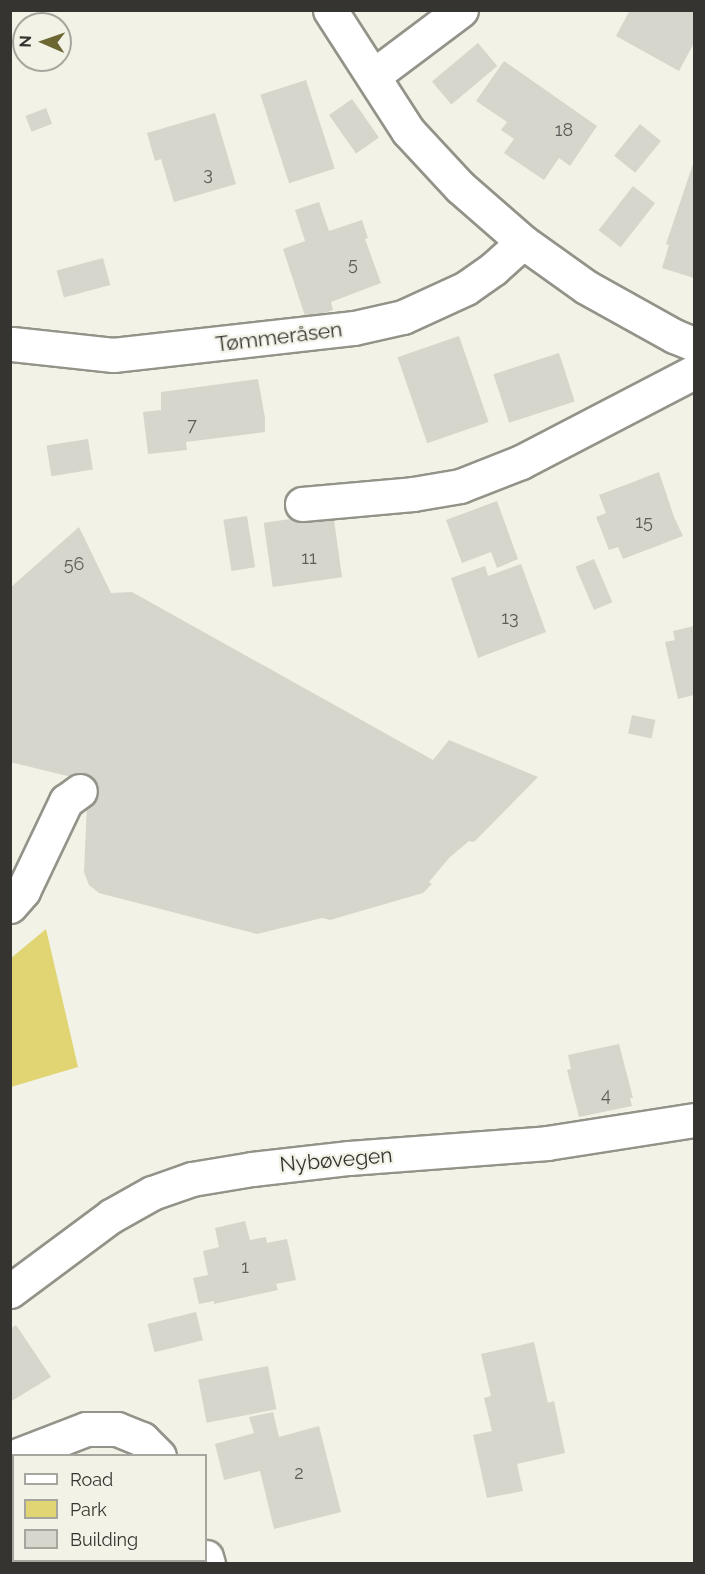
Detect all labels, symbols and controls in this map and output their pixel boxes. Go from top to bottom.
north arrow [12,12,72,72]
text: N [16,35,35,48]
house number: 18 [555,119,573,141]
house number: 3 [203,163,213,185]
house number: 5 [348,253,358,275]
street label: Tømmeråsen [214,317,344,357]
house number: 7 [187,414,197,436]
house number: 15 [635,511,653,533]
house number: 11 [301,547,317,569]
house number: 56 [64,553,84,575]
house number: 13 [501,607,519,629]
house number: 4 [601,1084,611,1106]
street label: Nybøvegen [278,1143,394,1177]
house number: 1 [241,1256,249,1278]
legend [12,1454,207,1562]
house number: 2 [294,1462,304,1484]
text: Road [70,1469,113,1490]
text: Park [70,1499,107,1520]
text: Building [70,1529,138,1550]

